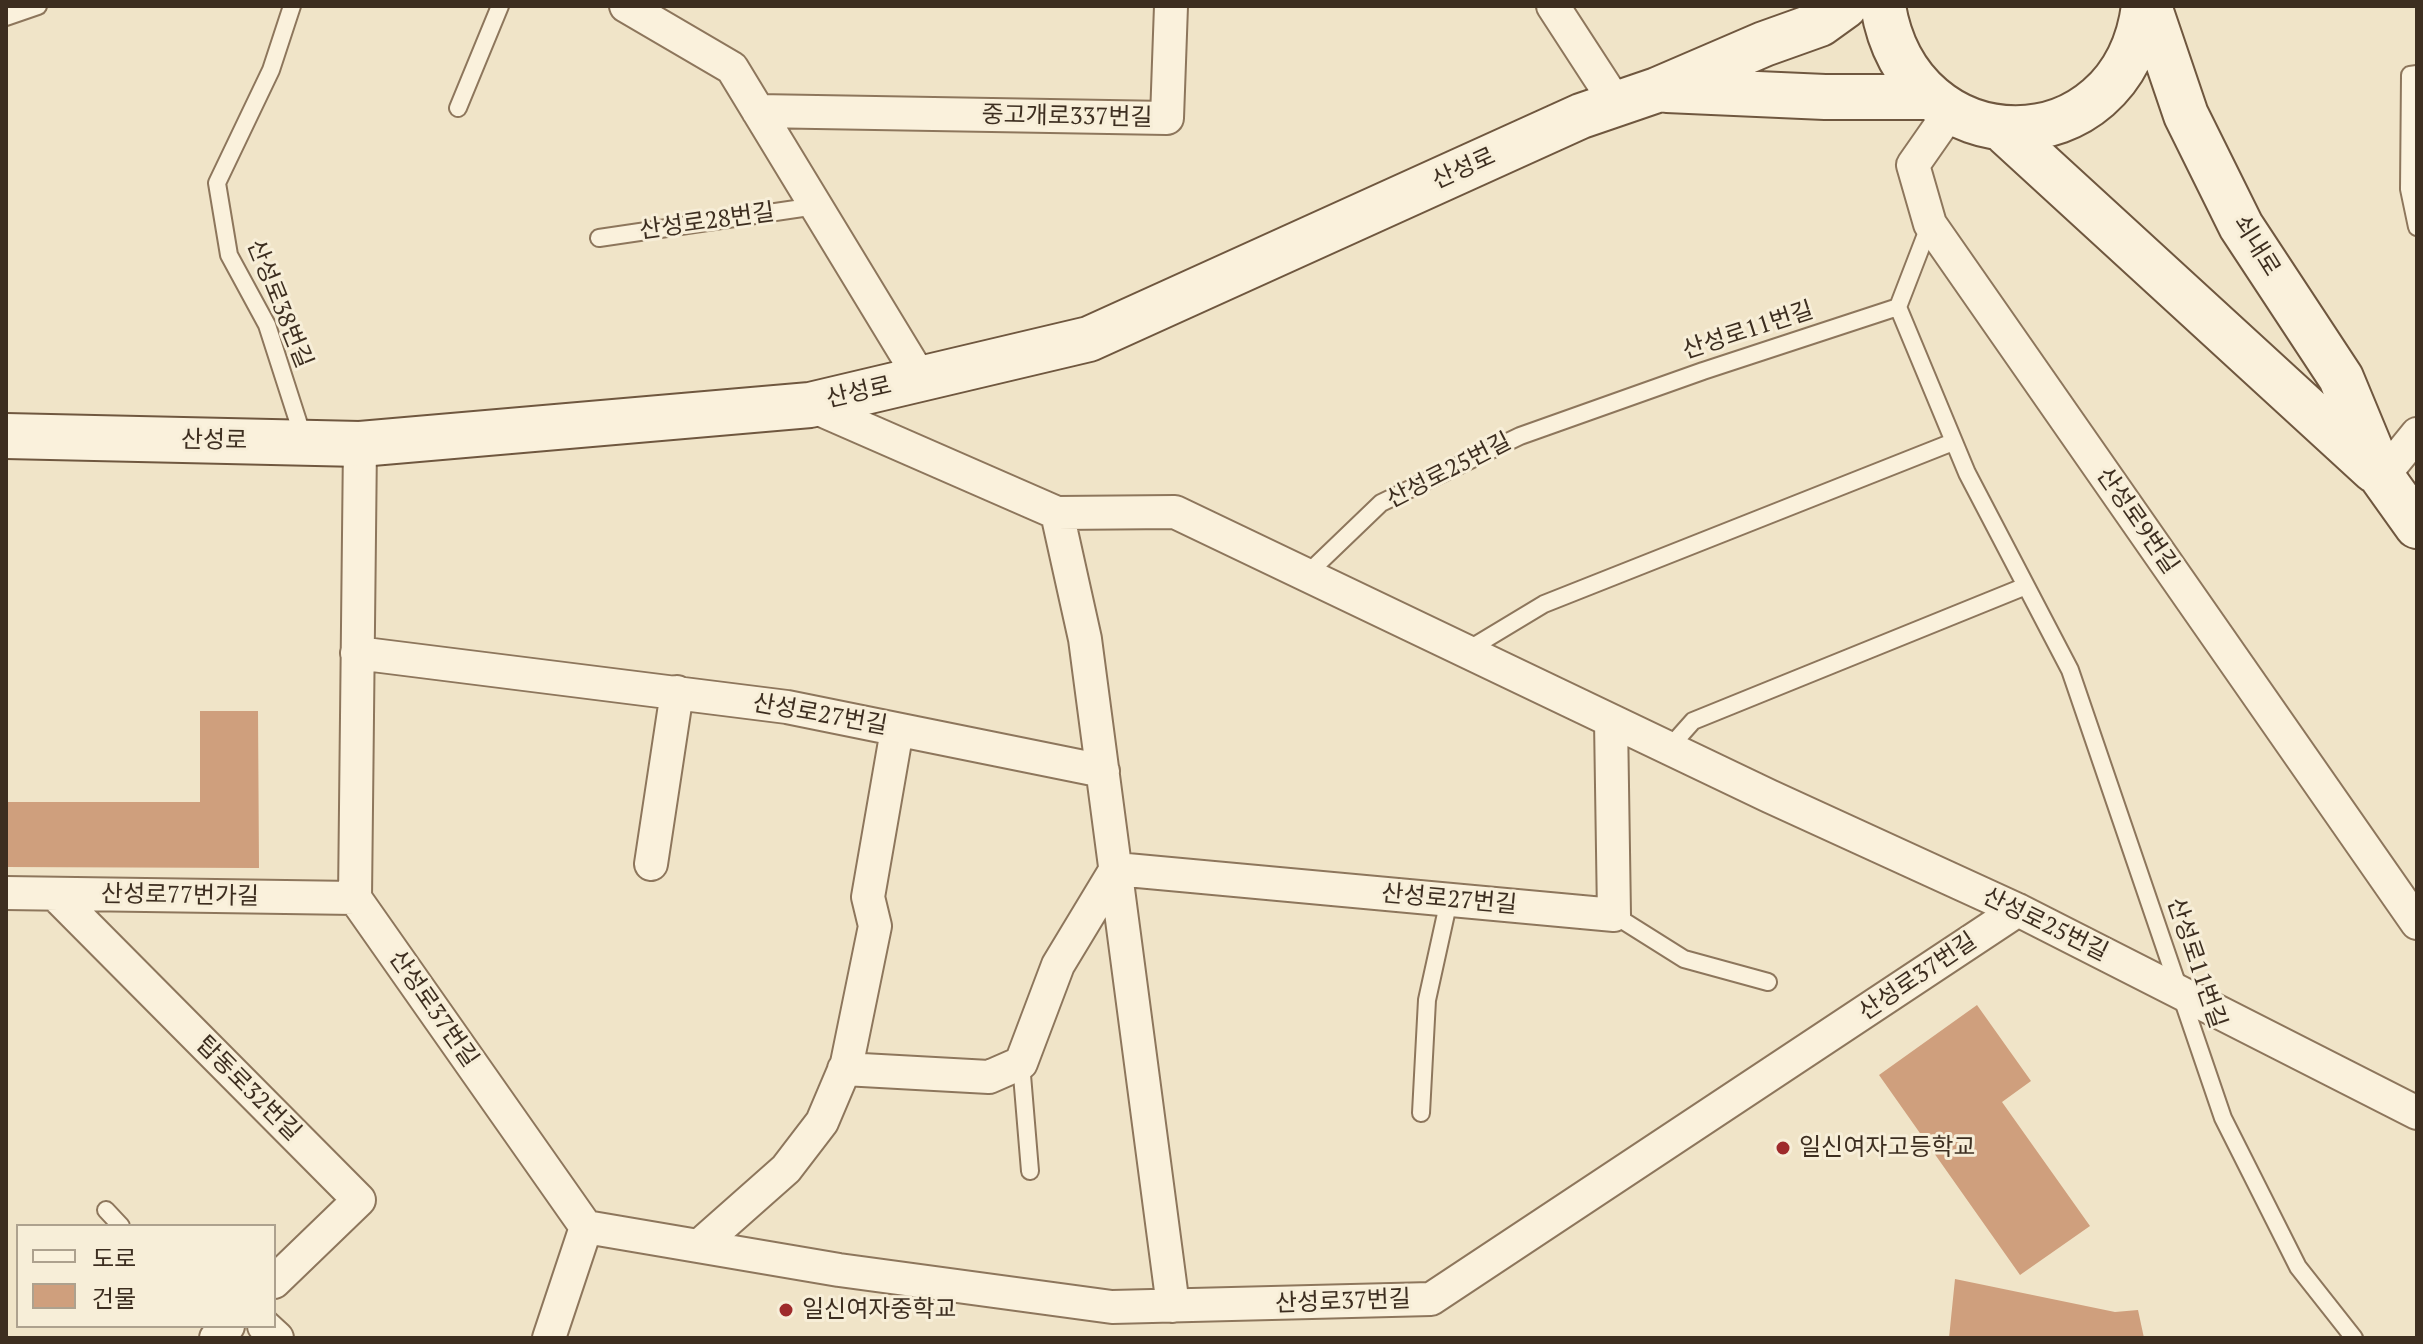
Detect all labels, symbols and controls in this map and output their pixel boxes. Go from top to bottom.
street label: 중고개로337번길 [981,101,1153,133]
street label: 산성로 [1428,142,1500,196]
street label: 산성로28번길 [638,198,776,246]
street label: 쇠내로 [2226,210,2286,282]
street label: 산성로38번길 [240,236,318,372]
street label: 산성로11번길 [1679,296,1817,366]
street label: 산성로 [823,372,895,414]
street label: 산성로 [181,426,247,456]
street label: 산성로25번길 [1382,427,1516,515]
street label: 산성로9번길 [2090,462,2184,580]
street label: 산성로27번길 [751,689,889,741]
street label: 산성로77번가길 [101,880,259,912]
street label: 산성로27번길 [1380,880,1518,920]
street label: 산성로25번길 [1978,882,2112,968]
street label: 산성로11번길 [2160,894,2232,1032]
street label: 산성로37번길 [1854,927,1982,1027]
street label: 산성로37번길 [382,945,484,1073]
street label: 탑동로32번길 [190,1031,306,1147]
place label: 일신여자고등학교 [1799,1134,1976,1162]
marker: 일신여자고등학교 [1774,1139,1792,1157]
legend [16,1224,276,1328]
text: 도로 [92,1242,136,1274]
text: 건물 [92,1282,136,1314]
street label: 산성로37번길 [1275,1285,1411,1319]
place label: 일신여자중학교 [802,1296,957,1324]
marker: 일신여자중학교 [777,1301,795,1319]

